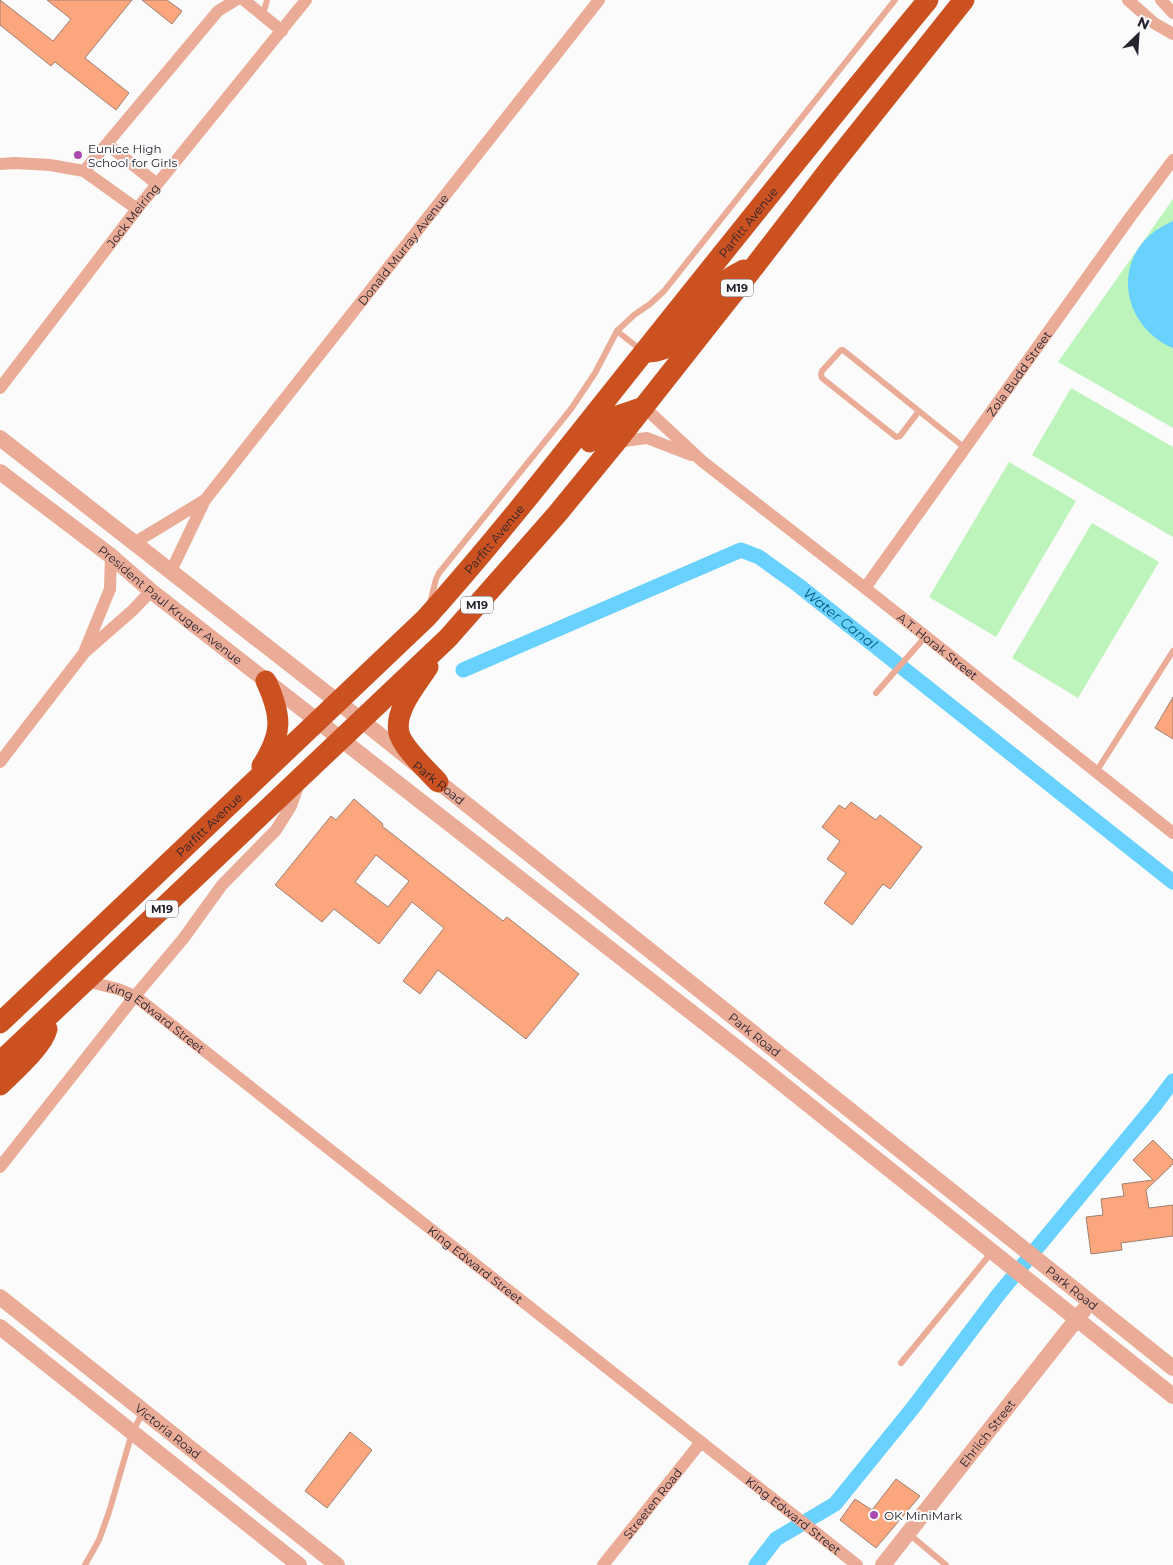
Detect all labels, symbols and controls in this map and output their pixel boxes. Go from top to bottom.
north arrow [1113,10,1163,60]
text: N [1135,13,1152,34]
place label: Eunice High School for Girls [88,141,177,170]
marker: Eunice High School for Girls [72,149,84,161]
street label: Jock Meiring [103,180,162,251]
street label: Parfitt Avenue [715,184,780,260]
street label: Donald Murray Avenue [354,191,451,308]
road number: M19 [721,280,753,296]
street label: Zola Budd Street [983,327,1054,419]
street label: Parfitt Avenue [461,501,527,577]
street label: President Paul Kruger Avenue [96,542,246,667]
water label: Water Canal [800,584,881,653]
road number: M19 [461,596,493,614]
street label: A.T. Horak Street [895,609,981,683]
street label: Park Road [410,757,468,808]
street label: Parfitt Avenue [172,790,245,860]
road number: M19 [146,901,178,918]
street label: King Edward Street [105,979,208,1056]
street label: Park Road [726,1009,784,1060]
street label: King Edward Street [425,1222,526,1307]
street label: Park Road [1043,1262,1101,1313]
street label: Ehrlich Street [956,1396,1018,1470]
street label: Victoria Road [132,1400,204,1462]
street label: Streeten Road [620,1465,685,1542]
street label: King Edward Street [743,1473,844,1557]
place label: OK MiniMark [884,1508,963,1523]
marker: OK MiniMark [868,1509,880,1521]

